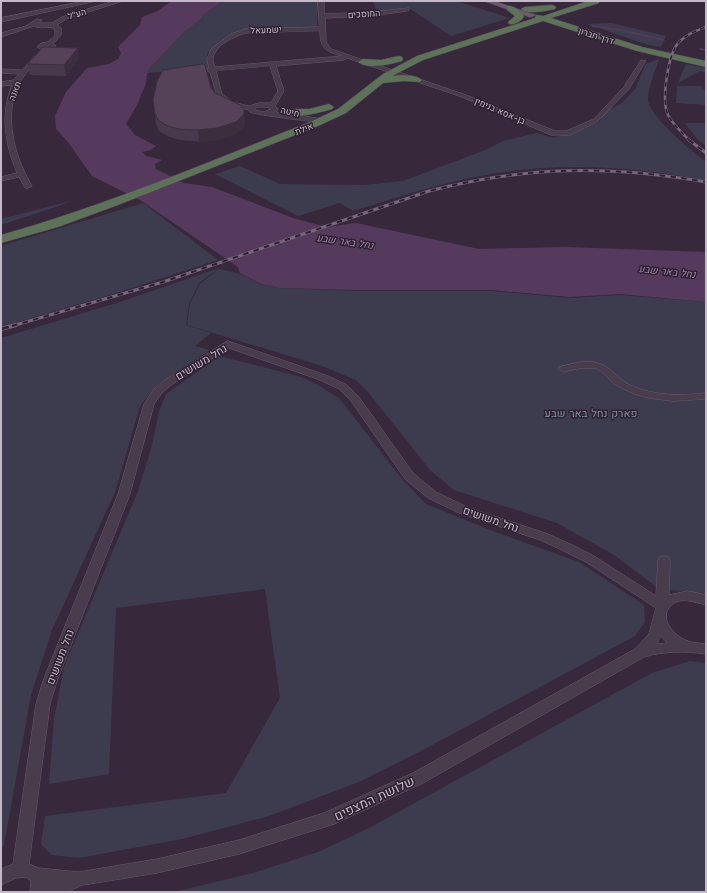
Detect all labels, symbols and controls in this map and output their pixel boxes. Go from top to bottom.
street label: הע"ל [67,6,87,22]
street label: המוסכים [347,8,381,20]
street label: ישמעאל [250,24,282,36]
street label: דרך חברון [577,26,615,46]
street label: תאנה [7,80,23,102]
street label: בן-אסא בנימין [473,96,527,126]
street label: חיטה [280,105,300,119]
street label: אילת [293,121,315,137]
water label: נחל באר שבע [316,232,375,251]
water label: נחל באר שבע [638,263,697,280]
street label: נחל משושים [173,342,229,383]
park label: פארק נחל באר שבע [545,407,637,420]
street label: נחל משושים [461,504,520,535]
street label: נחל משושים [44,628,77,687]
street label: שלושת המצפים [332,773,417,824]

